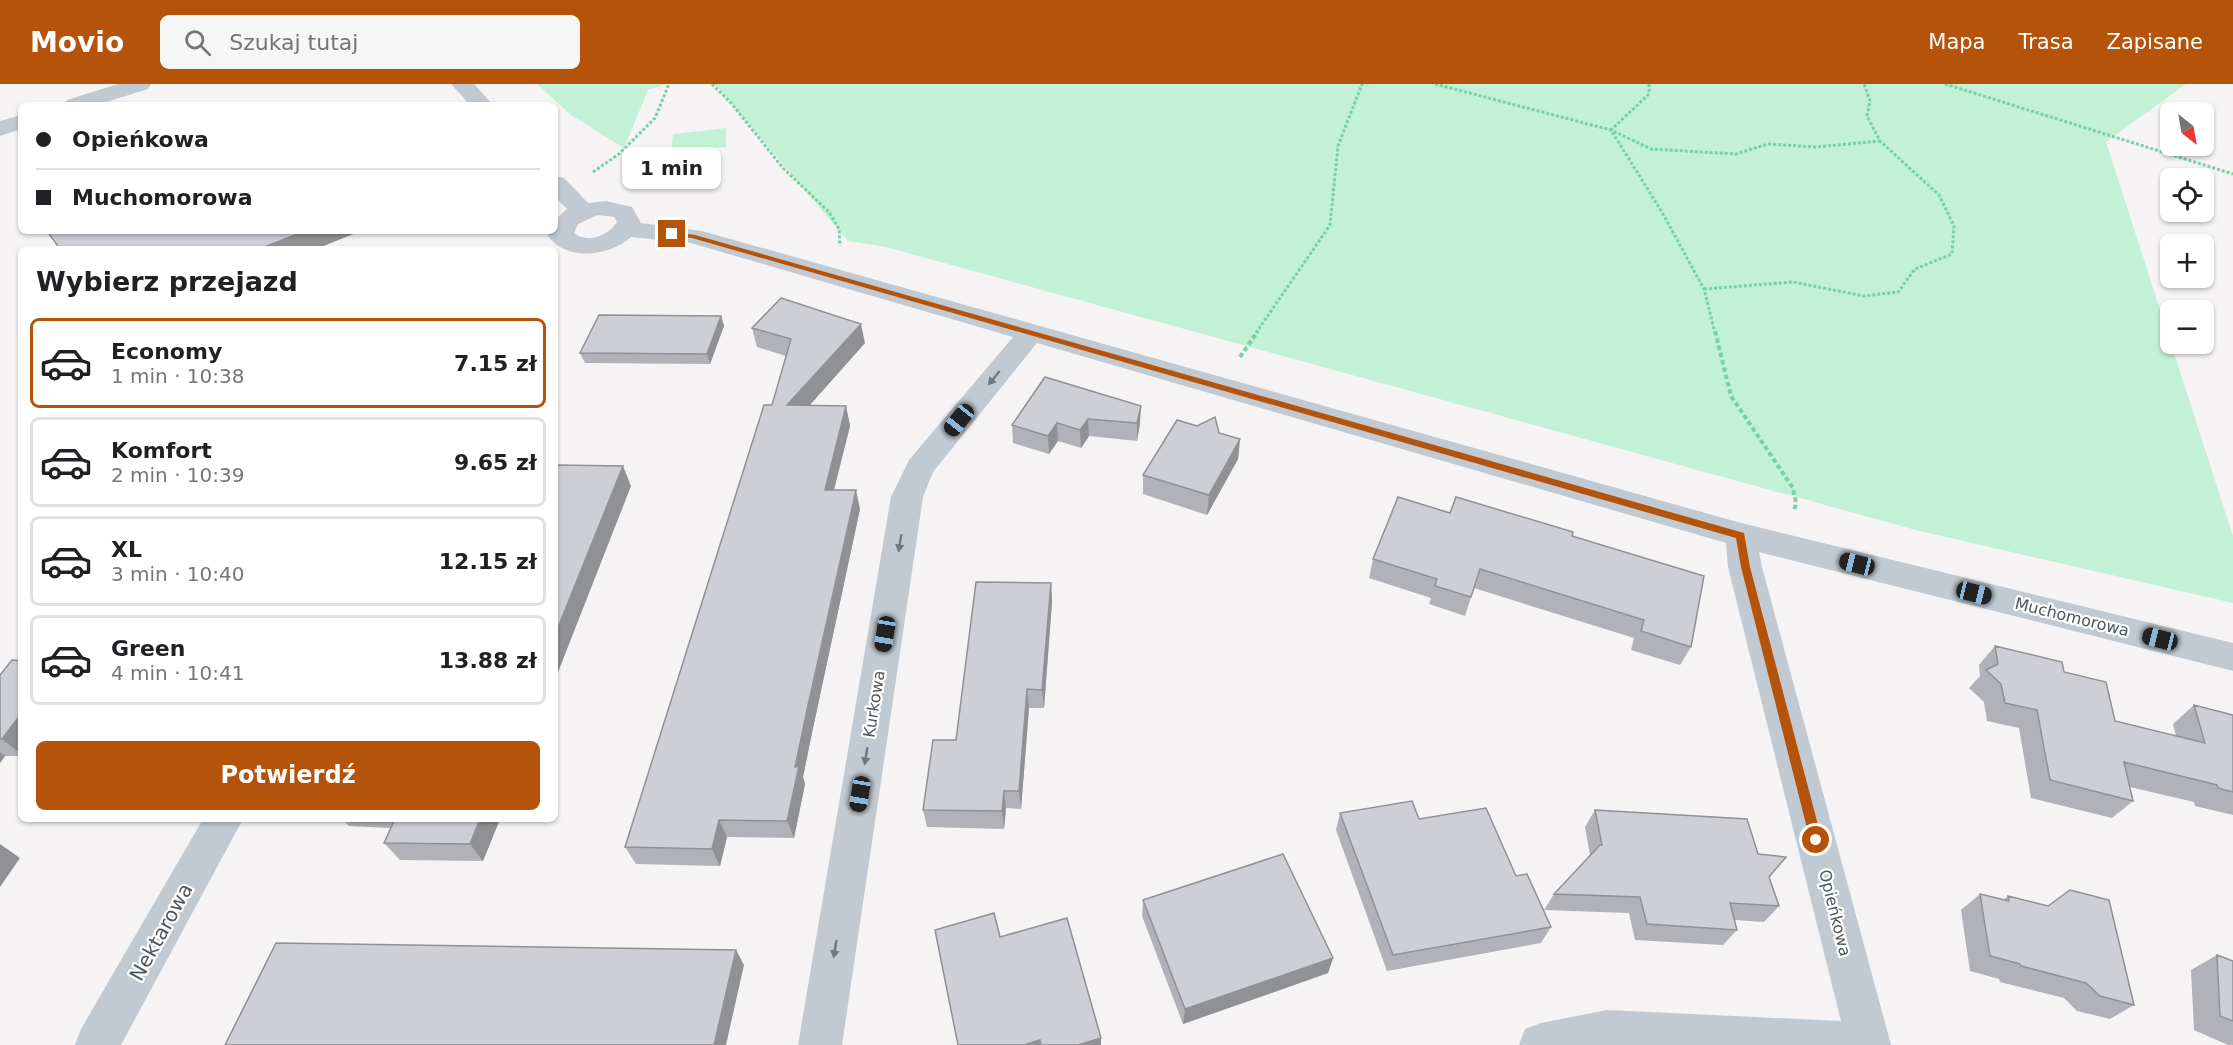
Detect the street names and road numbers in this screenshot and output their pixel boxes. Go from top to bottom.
street label: Muchomorowa [2013,594,2131,640]
street label: Kurkowa [859,669,889,739]
street label: Opieńkowa [1815,868,1855,958]
street label: Nektarowa [124,879,198,985]

